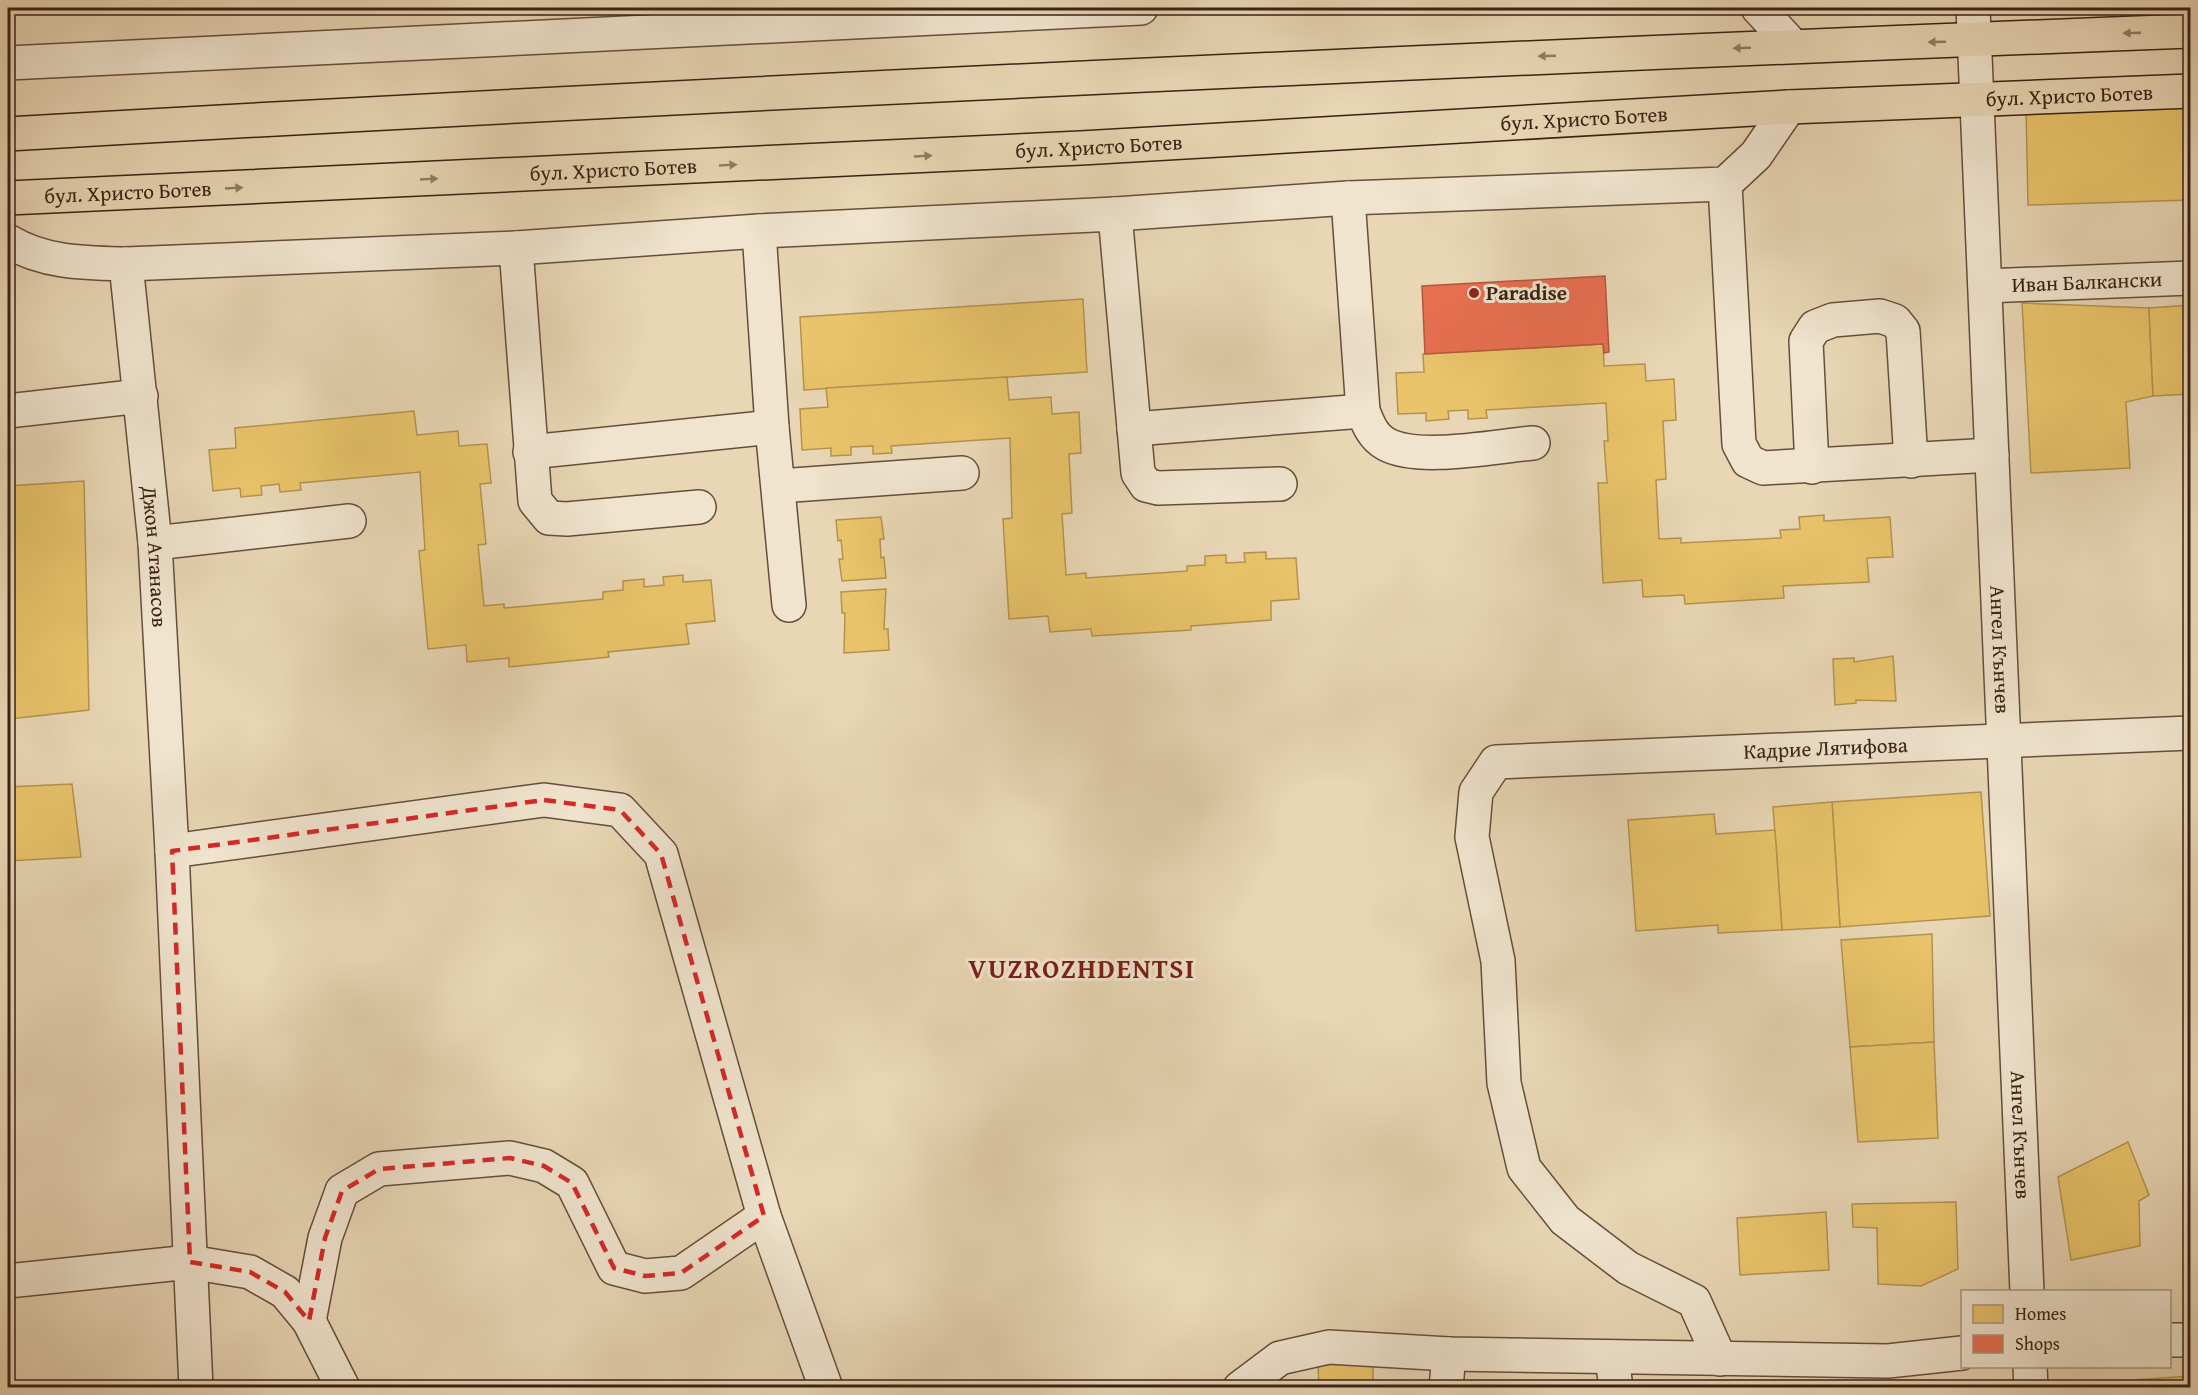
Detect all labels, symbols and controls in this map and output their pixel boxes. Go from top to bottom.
one-way arrow [2123,29,2142,38]
one-way arrow [1928,37,1947,46]
one-way arrow [1733,43,1752,52]
one-way arrow [1538,51,1557,61]
street label: бул. Христо Ботев [1985,76,2154,114]
street label: бул. Христо Ботев [1500,98,1668,139]
street label: бул. Христо Ботев [1014,126,1183,166]
street label: бул. Христо Ботев [529,150,698,189]
one-way arrow [914,151,933,160]
one-way arrow [719,161,738,170]
street label: бул. Христо Ботев [44,173,212,211]
one-way arrow [419,175,438,184]
one-way arrow [224,183,243,192]
street label: Иван Балкански [2011,263,2163,300]
place label: Paradise [1486,277,1567,308]
marker: Paradise [1467,286,1481,300]
street label: Джон Атанасов [134,483,176,628]
street label: Ангел Кънчев [1982,584,2019,714]
street label: Кадрие Лятифова [1743,729,1908,767]
district label: VUZROZHDENTSI [968,948,1196,988]
street label: Ангел Кънчев [2003,1070,2039,1200]
legend [1961,1290,2171,1368]
text: Homes [2015,1300,2066,1327]
text: Shops [2015,1330,2060,1357]

